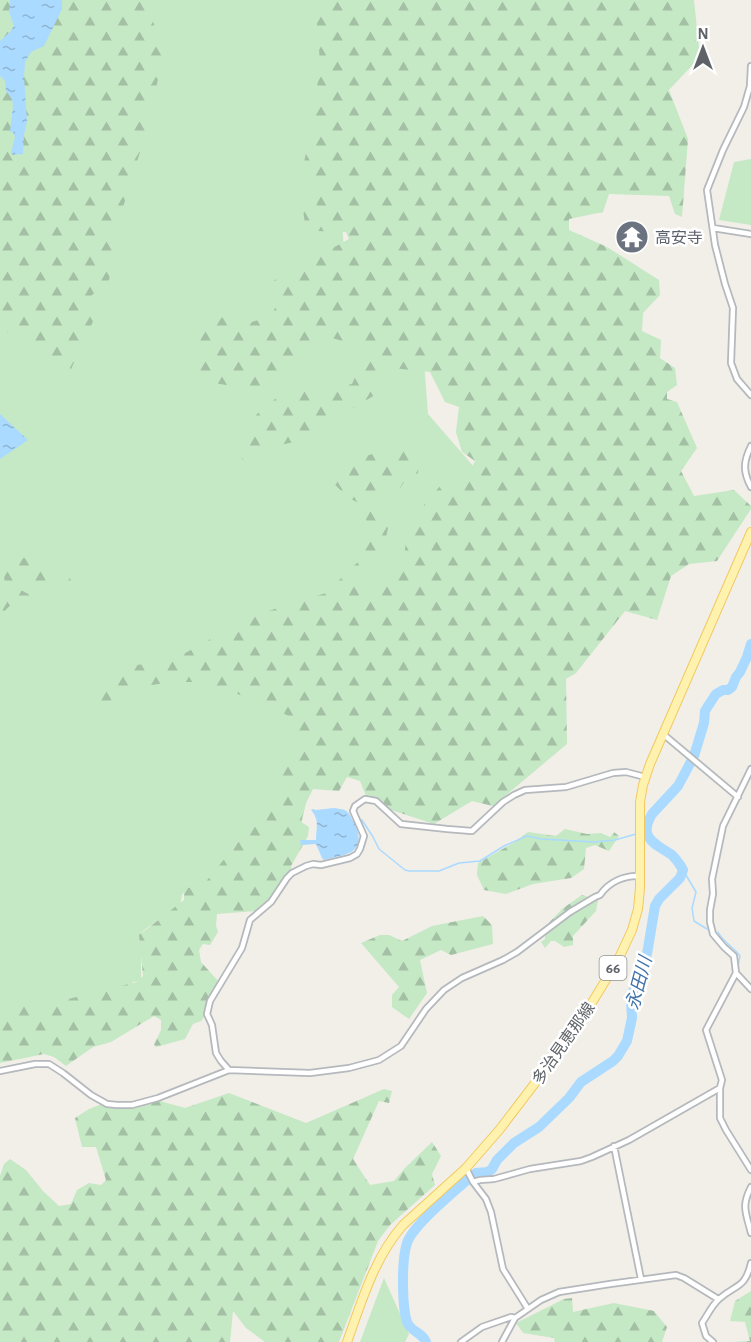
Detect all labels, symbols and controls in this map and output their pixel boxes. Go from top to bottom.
north arrow [673,18,733,78]
text: N [697,26,709,42]
temple icon: 高安寺 [614,219,650,255]
place label: 高安寺 [655,230,703,246]
water label: 永田川 [622,952,656,1012]
road number: 66 [600,956,626,980]
street label: 多治見恵那線 [529,999,598,1087]

